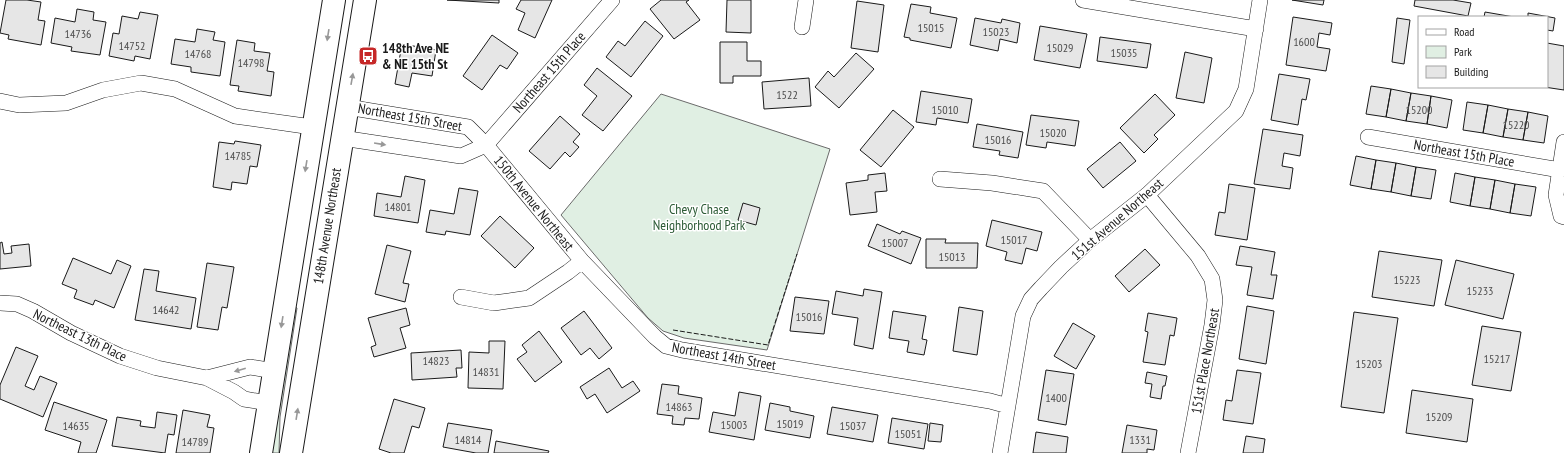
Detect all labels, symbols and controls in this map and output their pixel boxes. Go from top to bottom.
legend [1418,16,1548,88]
house number: 15015 [917,20,945,35]
house number: 15023 [982,24,1010,39]
text: Road [1454,24,1474,39]
house number: 14736 [64,26,92,41]
street label: Northeast 15th Place [509,27,589,116]
one-way arrow [325,29,331,41]
house number: 1600 [1293,34,1315,49]
house number: 14752 [118,38,146,53]
place label: 148th Ave NE & NE 15th St [382,39,449,73]
house number: 15029 [1046,40,1074,55]
text: Park [1454,44,1472,59]
bus stop icon: 148th Ave NE & NE 15th St [357,45,379,67]
house number: 15035 [1110,45,1138,60]
house number: 14768 [184,46,212,61]
house number: 14798 [237,55,265,70]
text: Building [1454,64,1489,79]
one-way arrow [349,73,355,85]
house number: 1522 [776,87,798,102]
street label: Northeast 15th Street [357,99,464,135]
house number: 15010 [931,102,959,117]
house number: 15200 [1405,102,1433,117]
house number: 15220 [1502,117,1530,132]
house number: 15020 [1039,125,1067,140]
house number: 15016 [984,132,1012,147]
street label: Northeast 15th Place [1412,135,1516,171]
one-way arrow [374,141,387,147]
house number: 14785 [224,148,252,163]
street label: 150th Avenue Northeast [490,152,578,254]
one-way arrow [303,160,309,172]
street label: 148th Avenue Northeast [309,166,345,285]
street label: 151st Avenue Northeast [1067,174,1167,264]
house number: 14801 [384,199,412,214]
park label: Chevy Chase Neighborhood Park [653,200,746,234]
house number: 15017 [1000,232,1028,247]
house number: 15007 [881,235,909,250]
house number: 15013 [938,249,966,264]
house number: 15223 [1393,272,1421,287]
house number: 15233 [1466,283,1494,298]
house number: 14642 [152,302,180,317]
street label: Northeast 13th Place [30,305,130,366]
street label: 151st Place Northeast [1187,307,1223,415]
house number: 15016 [795,309,823,324]
one-way arrow [279,316,285,328]
street label: Northeast 14th Street [671,338,778,374]
house number: 15217 [1483,351,1511,366]
house number: 14823 [422,353,450,368]
house number: 15203 [1355,356,1383,371]
house number: 14831 [472,364,500,379]
one-way arrow [234,367,246,373]
house number: 1400 [1045,390,1067,405]
house number: 14863 [665,399,693,414]
one-way arrow [294,408,300,421]
house number: 15209 [1425,409,1453,424]
house number: 15019 [776,416,804,431]
house number: 15003 [720,417,748,432]
house number: 14635 [62,418,90,433]
house number: 15037 [839,418,867,433]
house number: 15051 [894,426,922,441]
house number: 14814 [454,432,482,447]
house number: 1331 [1129,432,1151,447]
house number: 14789 [181,434,209,449]

